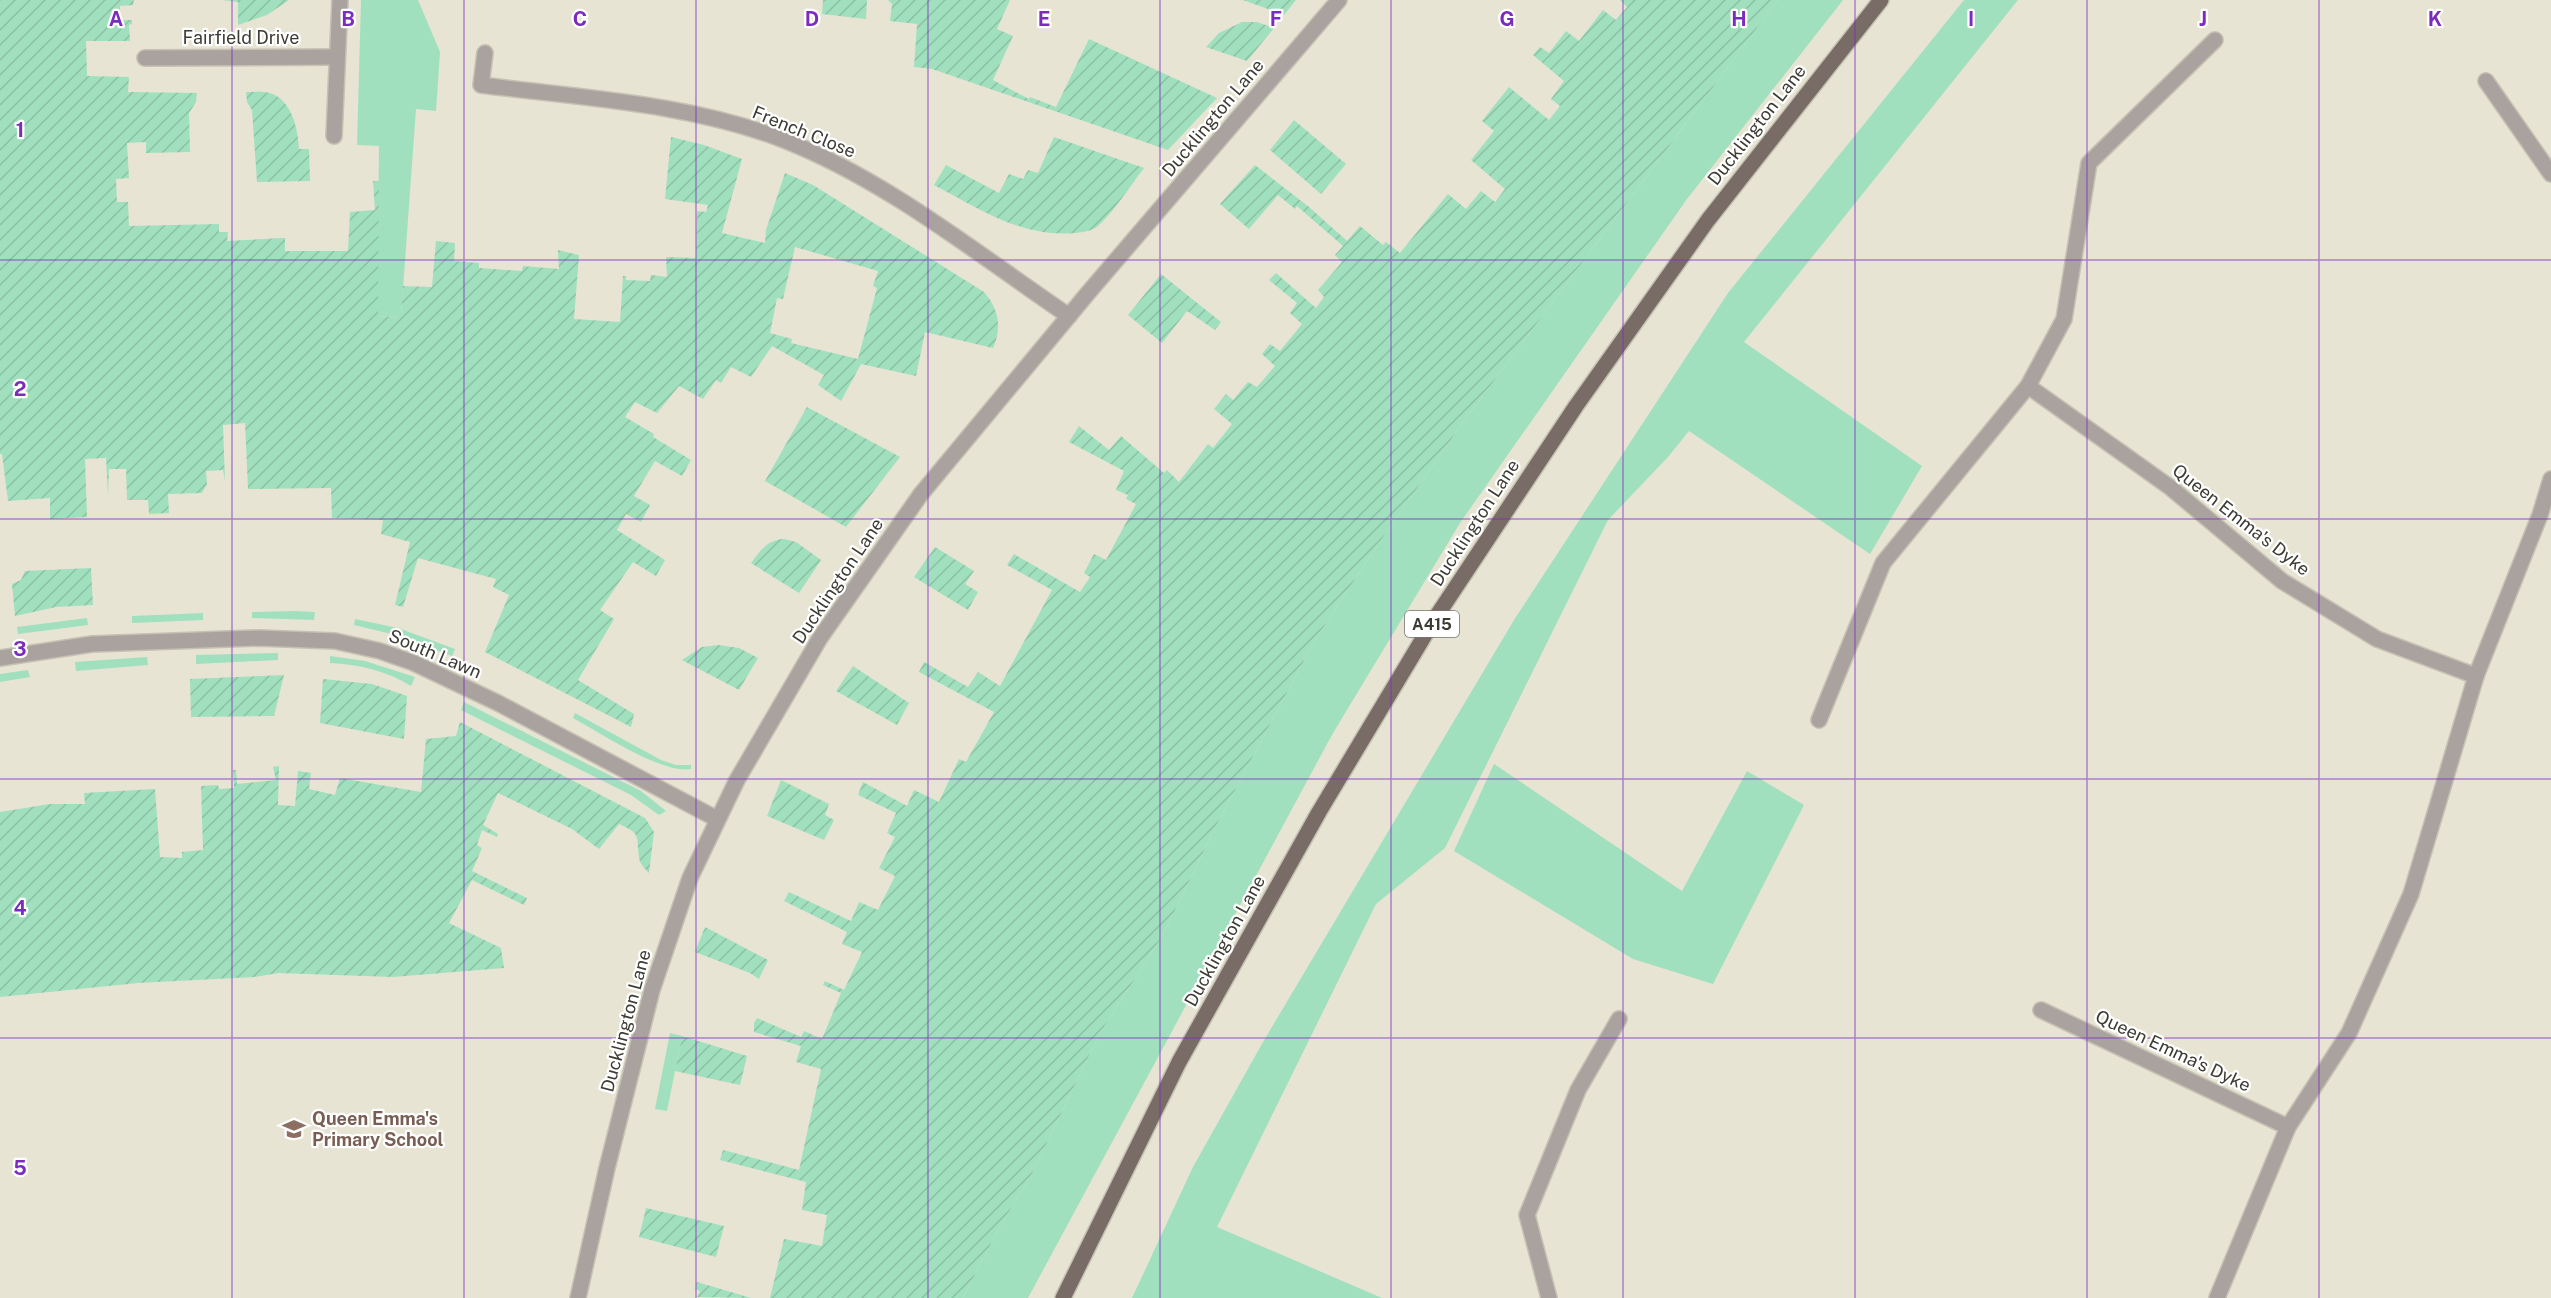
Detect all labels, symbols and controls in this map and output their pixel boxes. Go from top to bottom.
text: A [109,7,123,31]
text: B [341,7,355,31]
text: C [573,7,587,31]
text: D [805,7,819,31]
text: E [1038,7,1050,31]
text: F [1270,7,1282,31]
text: G [1499,7,1515,31]
text: H [1731,7,1747,31]
text: I [1968,7,1974,31]
text: J [2199,7,2207,31]
text: K [2428,7,2442,31]
street label: Fairfield Drive [183,27,299,48]
street label: Ducklington Lane [1157,55,1268,181]
street label: Ducklington Lane [1703,60,1810,189]
street label: French Close [750,101,859,162]
text: 1 [16,118,24,142]
text: 2 [14,377,26,401]
street label: Ducklington Lane [1426,456,1523,590]
street label: Queen Emma's Dyke [2168,459,2314,580]
street label: Ducklington Lane [788,514,887,647]
road number: A415 [1405,611,1459,637]
street label: South Lawn [386,625,485,682]
text: 3 [13,637,27,661]
street label: Ducklington Lane [1180,872,1269,1010]
text: 4 [13,896,27,920]
street label: Ducklington Lane [596,947,655,1094]
street label: Queen Emma's Dyke [2092,1005,2254,1096]
place label: Queen Emma's Primary School [312,1108,444,1150]
school or university icon: Queen Emma's Primary School [281,1116,307,1142]
text: 5 [13,1156,27,1180]

